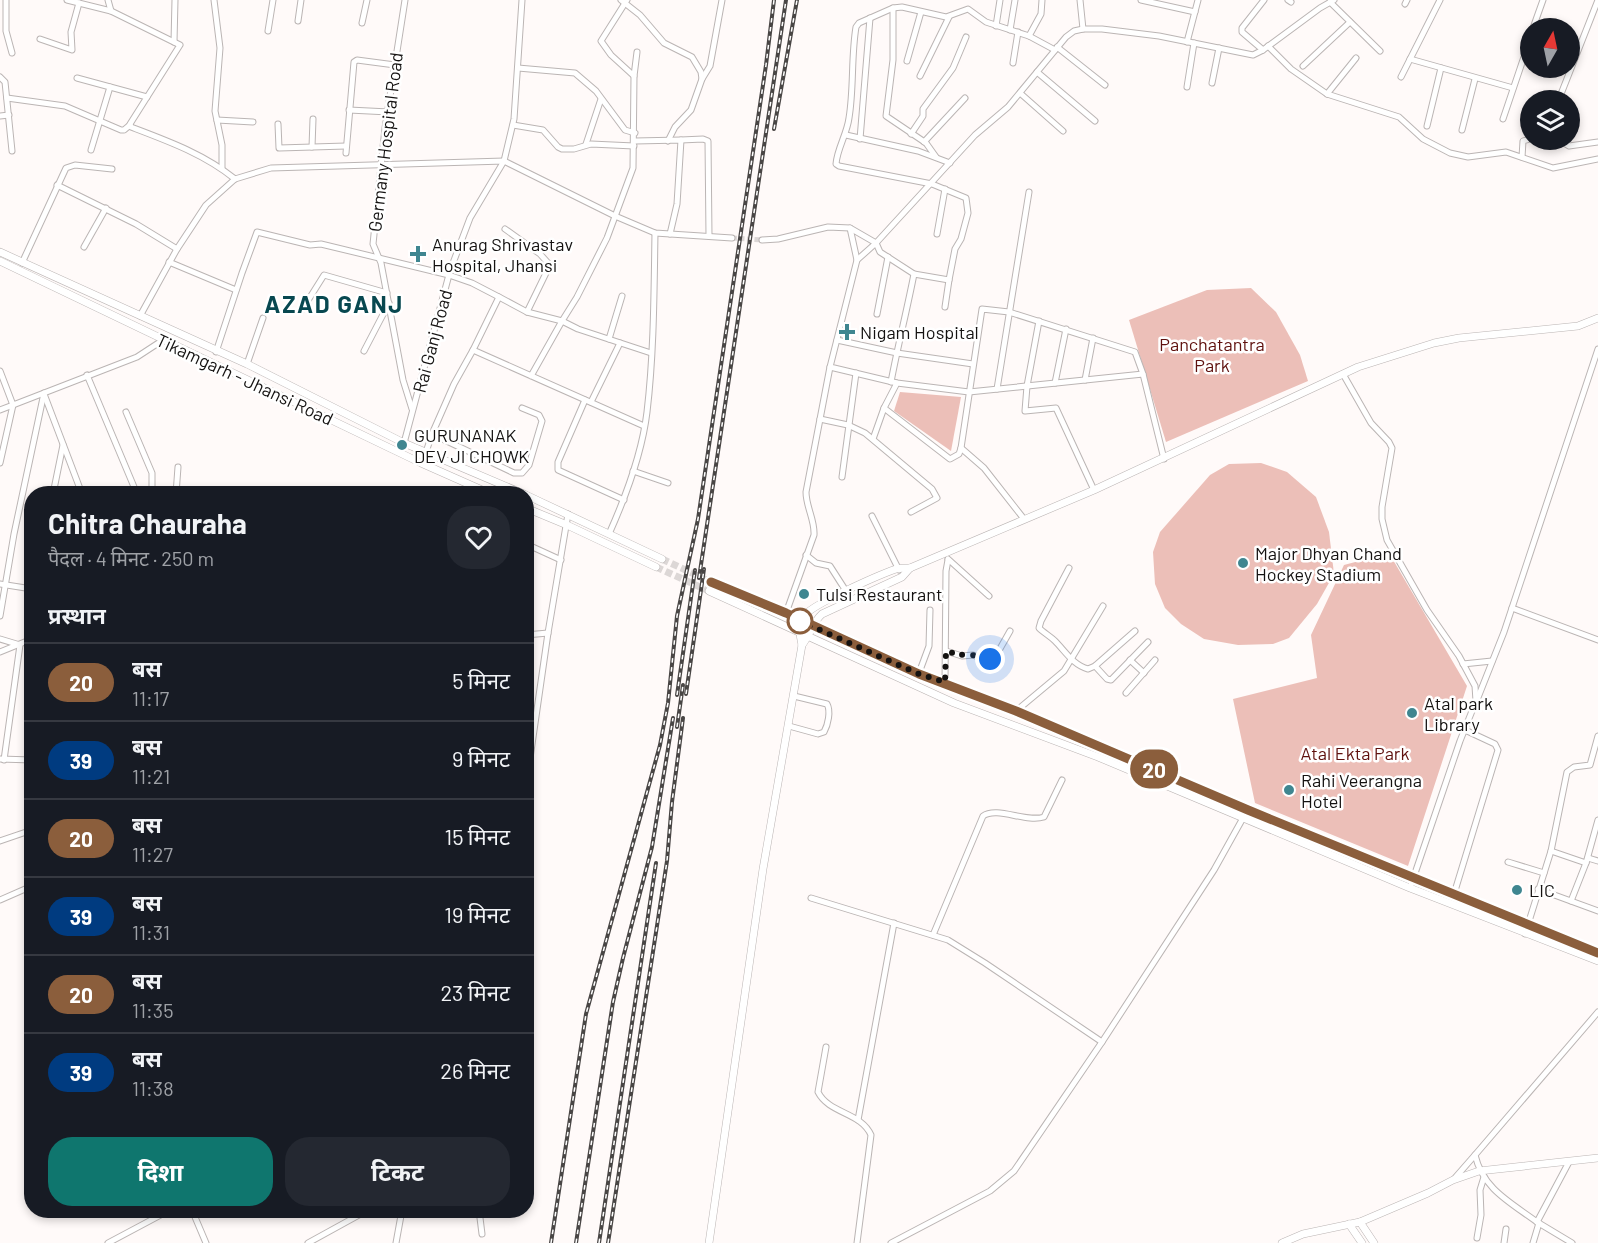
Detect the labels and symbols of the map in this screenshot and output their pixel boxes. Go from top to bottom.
north arrow [1520,18,1580,78]
street label: Germany Hospital Road [363,51,407,233]
place label: Anurag Shrivastav Hospital, Jhansi [432,233,573,276]
marker: Anurag Shrivastav Hospital, Jhansi [409,245,427,263]
street label: Rai Ganj Road [408,287,456,395]
district label: AZAD GANJ [264,289,404,318]
place label: Nigam Hospital [860,321,979,343]
marker: Nigam Hospital [838,323,856,341]
street label: Tikamgarh - Jhansi Road [153,328,337,430]
park label: Panchatantra Park [1159,333,1265,376]
place label: GURUNANAK DEV JI CHOWK [414,424,529,467]
marker: GURUNANAK DEV JI CHOWK [395,438,409,452]
place label: Major Dhyan Chand Hockey Stadium [1255,542,1402,585]
marker: Major Dhyan Chand Hockey Stadium [1236,556,1250,570]
place label: Tulsi Restaurant [816,583,943,605]
marker: Tulsi Restaurant [797,587,811,601]
unlabelled marker [787,608,813,634]
your location [975,644,1005,674]
place label: Atal park Library [1424,692,1493,735]
marker: Atal park Library [1405,706,1419,720]
park label: Atal Ekta Park [1301,742,1409,764]
line badge: 20 [1127,750,1181,788]
place label: Rahi Veerangna Hotel [1301,769,1422,812]
marker: Rahi Veerangna Hotel [1282,783,1296,797]
place label: LIC [1529,879,1555,901]
marker: LIC [1510,883,1524,897]

